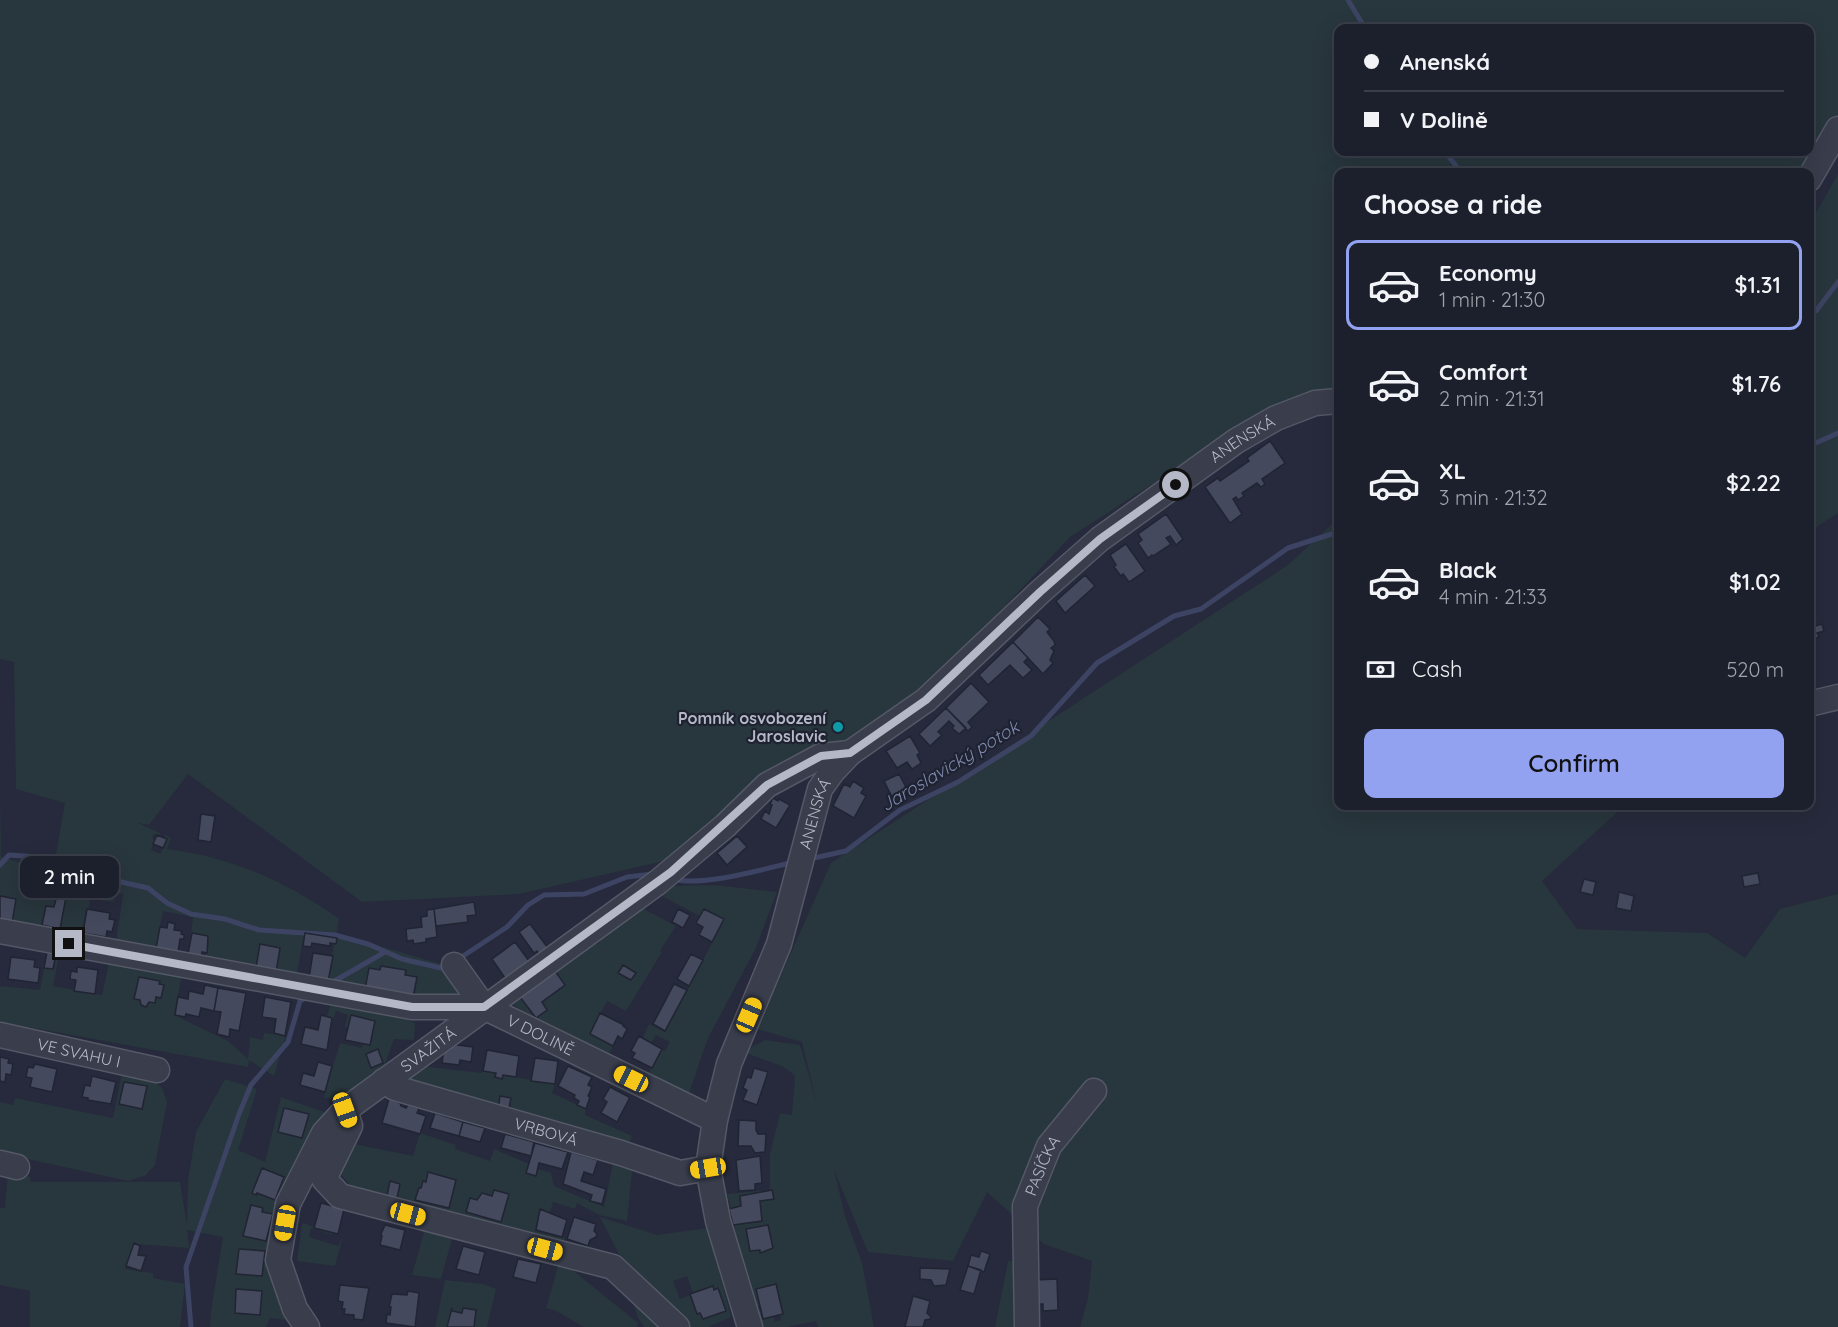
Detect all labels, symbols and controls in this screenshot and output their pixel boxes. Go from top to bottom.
text: Anenská [1400,48,1490,76]
text: V Dolině [1400,106,1488,134]
text: Choose a ride [1364,187,1542,221]
icon: car [1367,258,1421,312]
text: Economy [1439,259,1537,287]
text: $1.31 [1735,271,1781,299]
text: 1 min · 21:30 [1439,287,1545,312]
icon: car [1367,357,1421,411]
text: Comfort [1439,358,1528,386]
text: $1.76 [1732,370,1781,398]
text: 2 min · 21:31 [1439,386,1545,411]
street label: ANENSKÁ [1206,411,1278,467]
icon: car [1367,456,1421,510]
text: XL [1439,457,1466,485]
text: $2.22 [1726,469,1781,497]
route start [1162,471,1189,498]
text: 3 min · 21:32 [1439,485,1548,510]
icon: car [1367,555,1421,609]
text: Black [1439,556,1497,584]
text: $1.02 [1729,568,1781,596]
text: 4 min · 21:33 [1439,584,1547,609]
icon: cash [1364,653,1397,686]
text: Cash [1412,655,1463,683]
text: 520 m [1726,657,1784,682]
place label: Pomník osvobození Jaroslavic [678,708,827,746]
water label: Jaroslavický potok [876,714,1024,816]
marker: Pomník osvobození Jaroslavic [831,720,845,734]
button: Confirm [1364,729,1784,798]
street label: ANENSKÁ [795,774,835,851]
callout: 2 min [20,857,118,899]
text: 2 min [44,864,95,889]
route end [55,930,82,957]
car [734,995,764,1035]
street label: V DOLINĚ [504,1010,577,1060]
street label: SVAŽITÁ [396,1023,460,1076]
street label: VE SVAHU I [35,1034,123,1072]
car [611,1063,651,1095]
car [330,1090,360,1130]
street label: VRBOVÁ [512,1113,580,1150]
street label: PASÍČKA [1020,1131,1064,1199]
car [689,1156,727,1180]
car [388,1201,428,1227]
car [273,1204,297,1242]
car [525,1236,565,1262]

